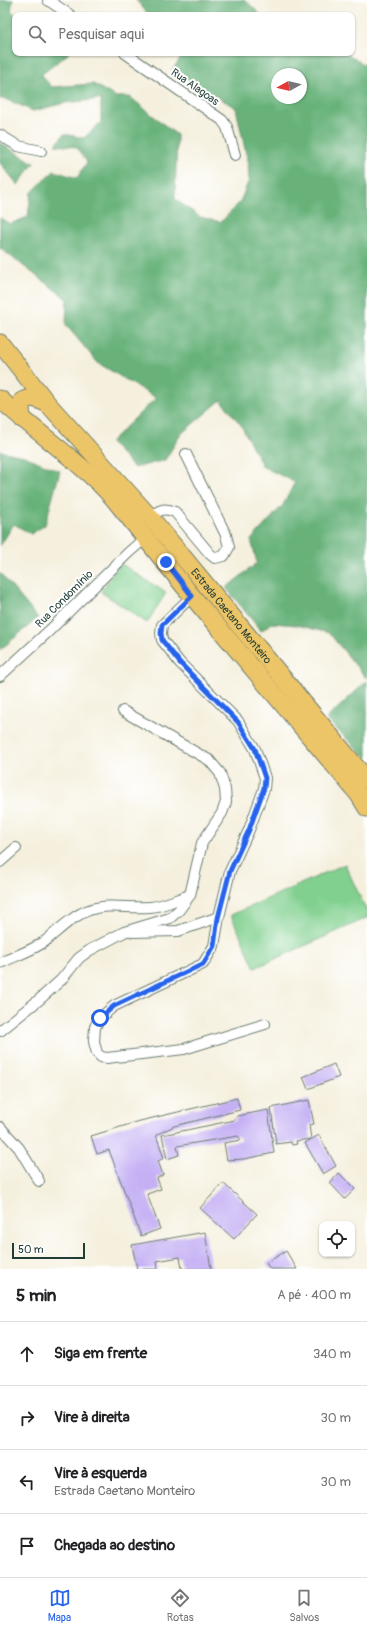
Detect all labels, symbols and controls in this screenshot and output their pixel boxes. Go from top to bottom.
search box [12,12,355,56]
icon: search [26,23,48,45]
text: Pesquisar aqui [58,25,144,44]
street label: Rua Alagoas [168,66,222,108]
north arrow [271,68,307,104]
route end [157,553,175,571]
street label: Estrada Caetano Monteiro [188,566,275,666]
street label: Rua Condomínio [33,568,95,630]
route start [91,1009,109,1027]
map controls [319,1221,355,1257]
button: locate [319,1221,355,1257]
scale bar [12,1241,85,1260]
text: 50 m [18,1243,44,1256]
text: 5 min [16,1285,56,1306]
text: A pé · 400 m [277,1287,351,1303]
icon: ahead [16,1343,38,1365]
text: Siga em frente [54,1344,147,1363]
text: 340 m [313,1346,351,1362]
icon: right [16,1407,38,1429]
text: Vire à direita [54,1408,130,1427]
text: 30 m [321,1410,351,1426]
text: Vire à esquerda [54,1464,147,1483]
icon: left [16,1471,38,1493]
text: 30 m [321,1474,351,1490]
text: Estrada Caetano Monteiro [54,1483,195,1499]
icon: arrive [16,1535,38,1557]
text: Chegada ao destino [54,1536,175,1555]
tab: Mapa [48,1587,71,1624]
tab: Rotas [167,1587,194,1624]
tab: Salvos [289,1587,319,1624]

